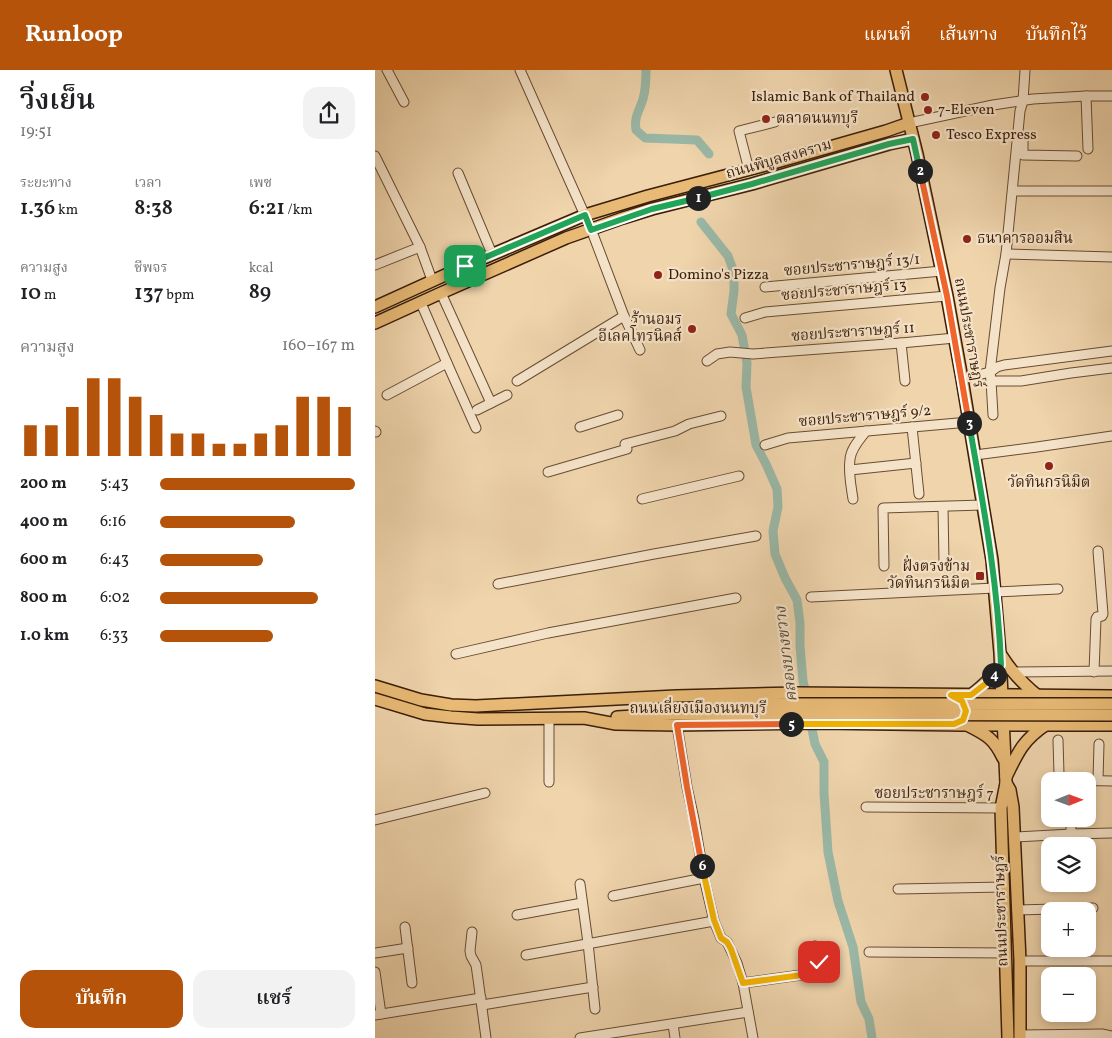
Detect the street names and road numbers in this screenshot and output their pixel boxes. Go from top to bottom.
street label: ถนนพิบูลสงคราม [724,135,834,185]
street label: ซอยประชาราษฎร์ 13/1 [783,249,921,282]
street label: ซอยประชาราษฎร์ 13 [780,274,908,307]
street label: ถนนประชาราษฎร์ [948,276,989,391]
street label: ซอยประชาราษฎร์ 11 [790,317,916,348]
street label: ซอยประชาราษฎร์ 9/2 [798,400,932,433]
street label: ถนนเลี่ยงเมืองนนทบุรี [629,697,767,720]
street label: ซอยประชาราษฎร์ 7 [874,783,994,805]
street label: ถนนประชาราษฎร์ [989,854,1014,967]

